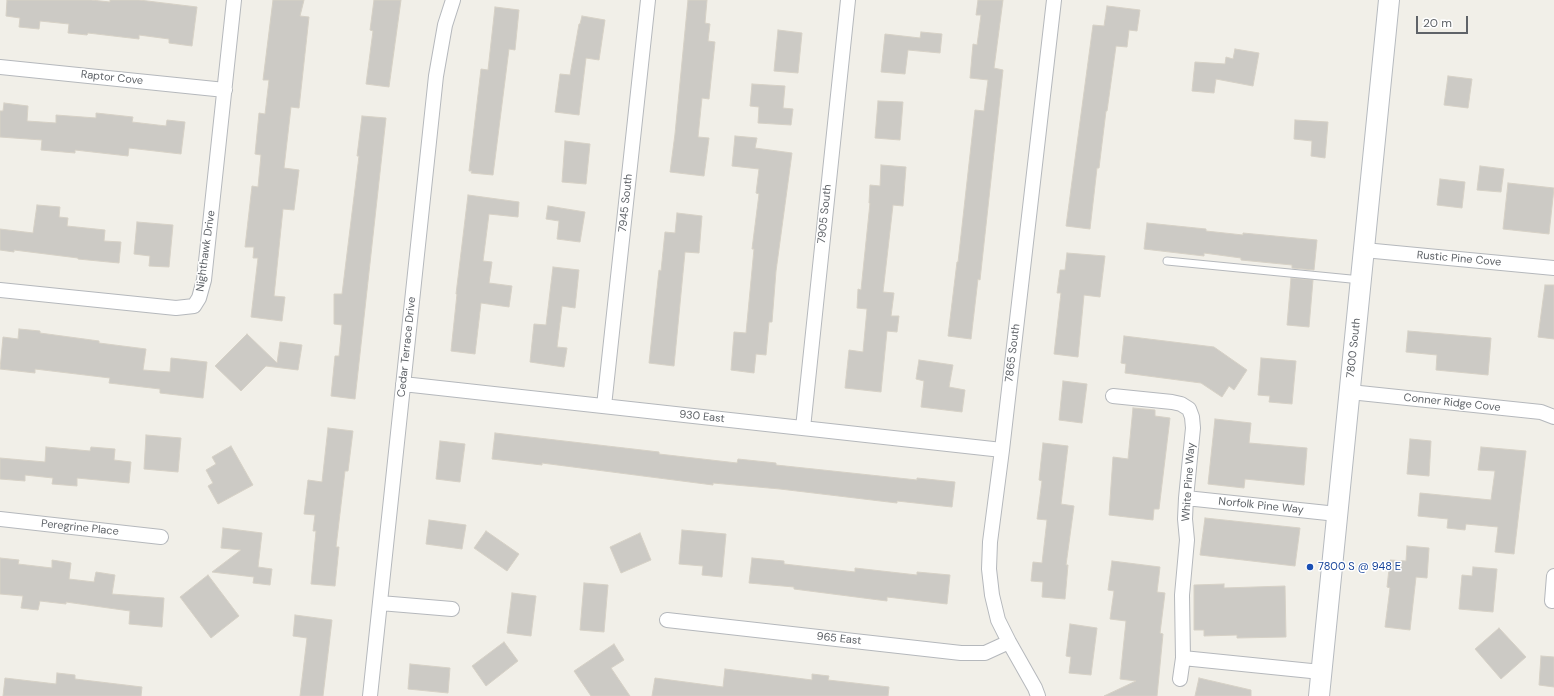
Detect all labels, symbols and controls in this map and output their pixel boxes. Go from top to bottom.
scale bar [1418,8,1470,34]
text: 20 m [1423,15,1452,31]
street label: Raptor Cove [80,68,144,88]
street label: 7945 South [616,173,636,233]
street label: 7905 South [815,184,835,244]
street label: Nighthawk Drive [194,209,218,293]
street label: Rustic Pine Cove [1416,249,1502,269]
street label: Cedar Terrace Drive [395,296,419,398]
street label: 7800 South [1344,317,1364,379]
street label: 7865 South [1003,323,1023,383]
street label: Conner Ridge Cove [1403,391,1501,415]
street label: 930 East [679,408,725,426]
street label: White Pine Way [1180,442,1198,522]
street label: Norfolk Pine Way [1218,495,1304,517]
street label: Peregrine Place [40,517,120,539]
place label: 7800 S @ 948 E [1318,560,1401,574]
marker: 7800 S @ 948 E [1305,562,1315,572]
street label: 965 East [816,630,862,648]

